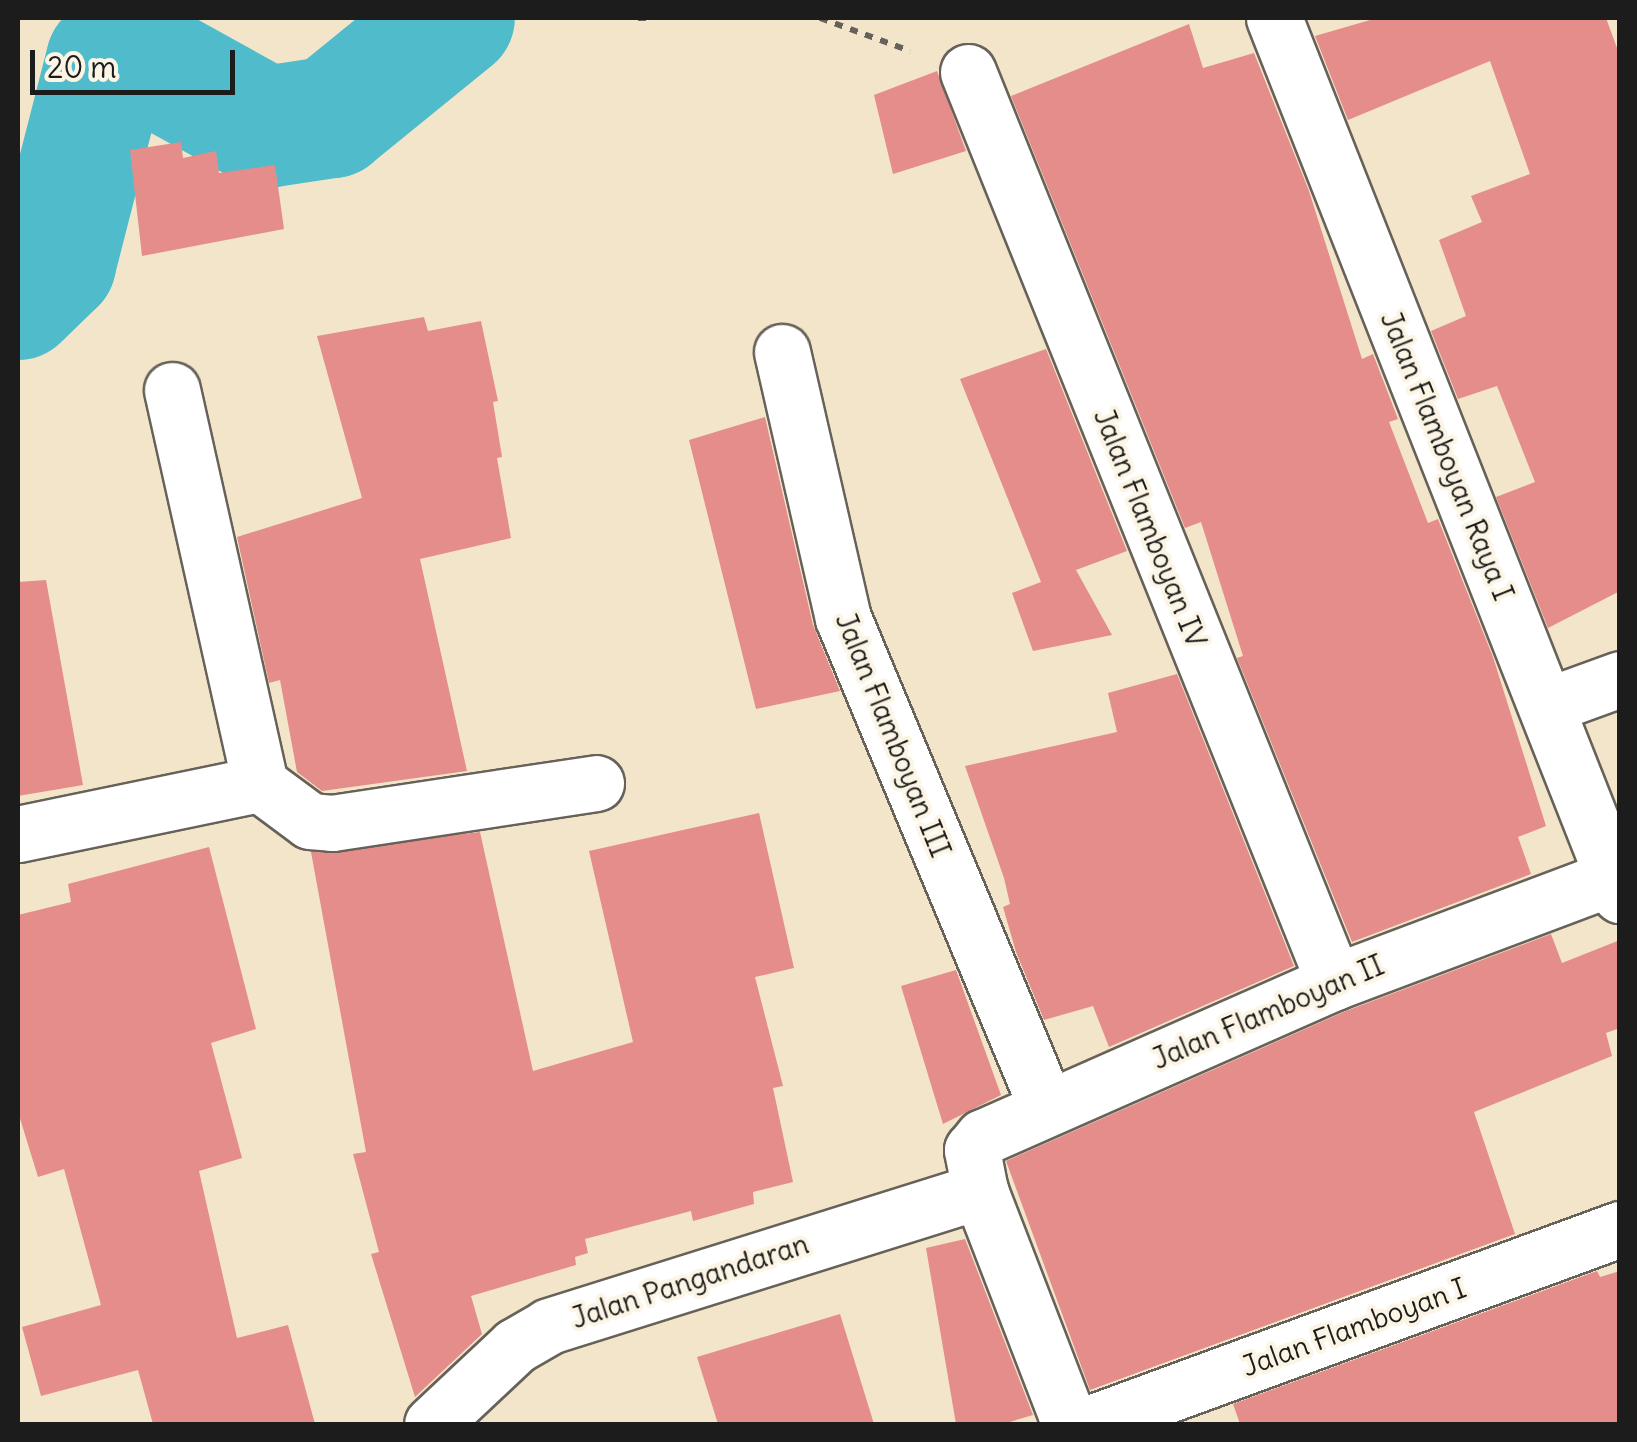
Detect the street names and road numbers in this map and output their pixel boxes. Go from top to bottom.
street label: Jalan Flamboyan Raya I [1374,307,1520,605]
street label: Jalan Flamboyan IV [1087,404,1213,652]
street label: Jalan Flamboyan III [829,608,957,862]
street label: Jalan Flamboyan II [1147,948,1389,1076]
street label: Jalan Pangandaran [567,1227,813,1335]
street label: Jalan Flamboyan I [1237,1271,1471,1383]

